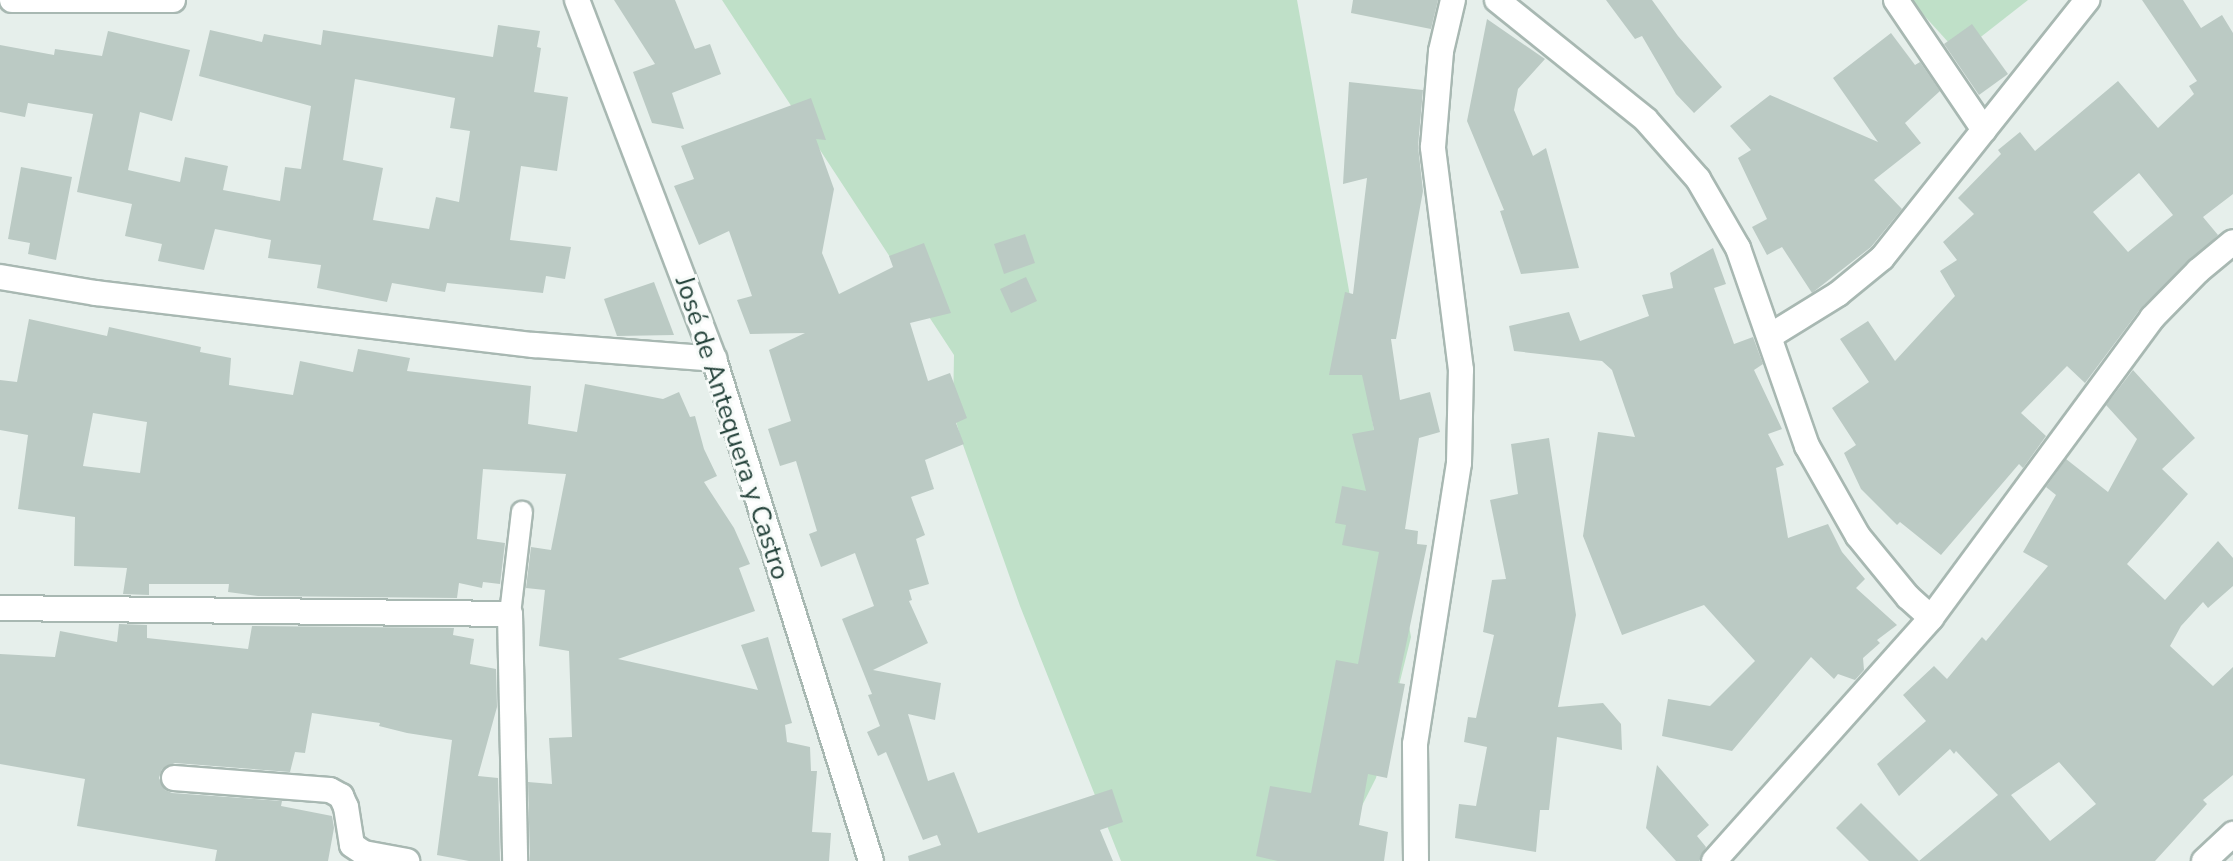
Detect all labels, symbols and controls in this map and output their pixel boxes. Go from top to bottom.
street label: José de Antequera y Castro [668,272,796,584]

